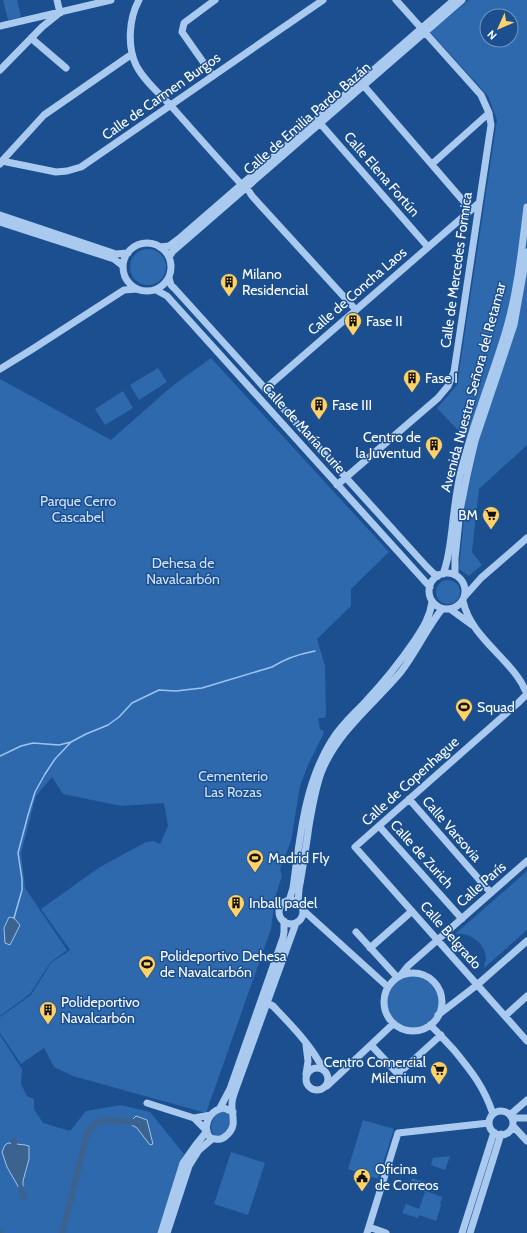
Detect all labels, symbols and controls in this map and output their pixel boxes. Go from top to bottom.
north arrow [479,8,519,48]
text: N [484,27,500,43]
street label: Calle de Carmen Burgos [98,48,224,144]
street label: Calle de Emilia Pardo Bazán [240,58,375,178]
street label: Calle Elena Fortún [340,128,424,220]
street label: Calle de Mercedes Formica [436,191,476,349]
street label: Calle de Concha Laos [304,243,410,339]
place label: Milano Residencial [242,265,309,299]
building icon: Milano Residencial [219,272,239,297]
street label: Avenida Nuestra Señora del Retamar [436,280,510,494]
building icon: Fase II [343,311,363,336]
place label: Fase II [366,312,403,330]
building icon: Fase I [402,368,422,393]
place label: Fase I [425,369,458,387]
street label: Calle de María Curie [259,379,349,477]
building icon: Fase III [309,395,329,420]
place label: Fase III [332,396,372,414]
place label: Centro de la Juventud [356,428,421,462]
building icon: Centro de la Juventud [424,435,444,460]
park label: Parque Cerro Cascabel [40,492,116,526]
supermarket icon: BM [481,505,501,530]
place label: BM [458,506,478,524]
park label: Dehesa de Navalcarbón [146,554,220,588]
sports icon: Squad [454,697,474,722]
place label: Squad [477,698,515,716]
street label: Calle de Copenhague [358,732,462,830]
park label: Cementerio Las Rozas [198,767,268,801]
street label: Calle Varsovia [419,792,486,866]
street label: Calle de Zurich [386,816,458,892]
sports icon: Madrid Fly [245,848,265,873]
place label: Madrid Fly [268,849,330,867]
street label: Calle París [452,857,510,910]
building icon: Inball padel [226,893,246,918]
place label: Inball padel [249,894,318,912]
street label: Calle Belgrado [416,897,486,973]
place label: Polideportivo Dehesa de Navalcarbón [160,947,287,981]
sports icon: Polideportivo Dehesa de Navalcarbón [137,954,157,979]
place label: Polideportivo Navalcarbón [61,993,140,1027]
building icon: Polideportivo Navalcarbón [38,1000,58,1025]
place label: Centro Comercial Milenium [324,1053,427,1087]
supermarket icon: Centro Comercial Milenium [429,1060,449,1085]
place label: Oficina de Correos [375,1160,439,1194]
public building icon: Oficina de Correos [352,1167,372,1192]

